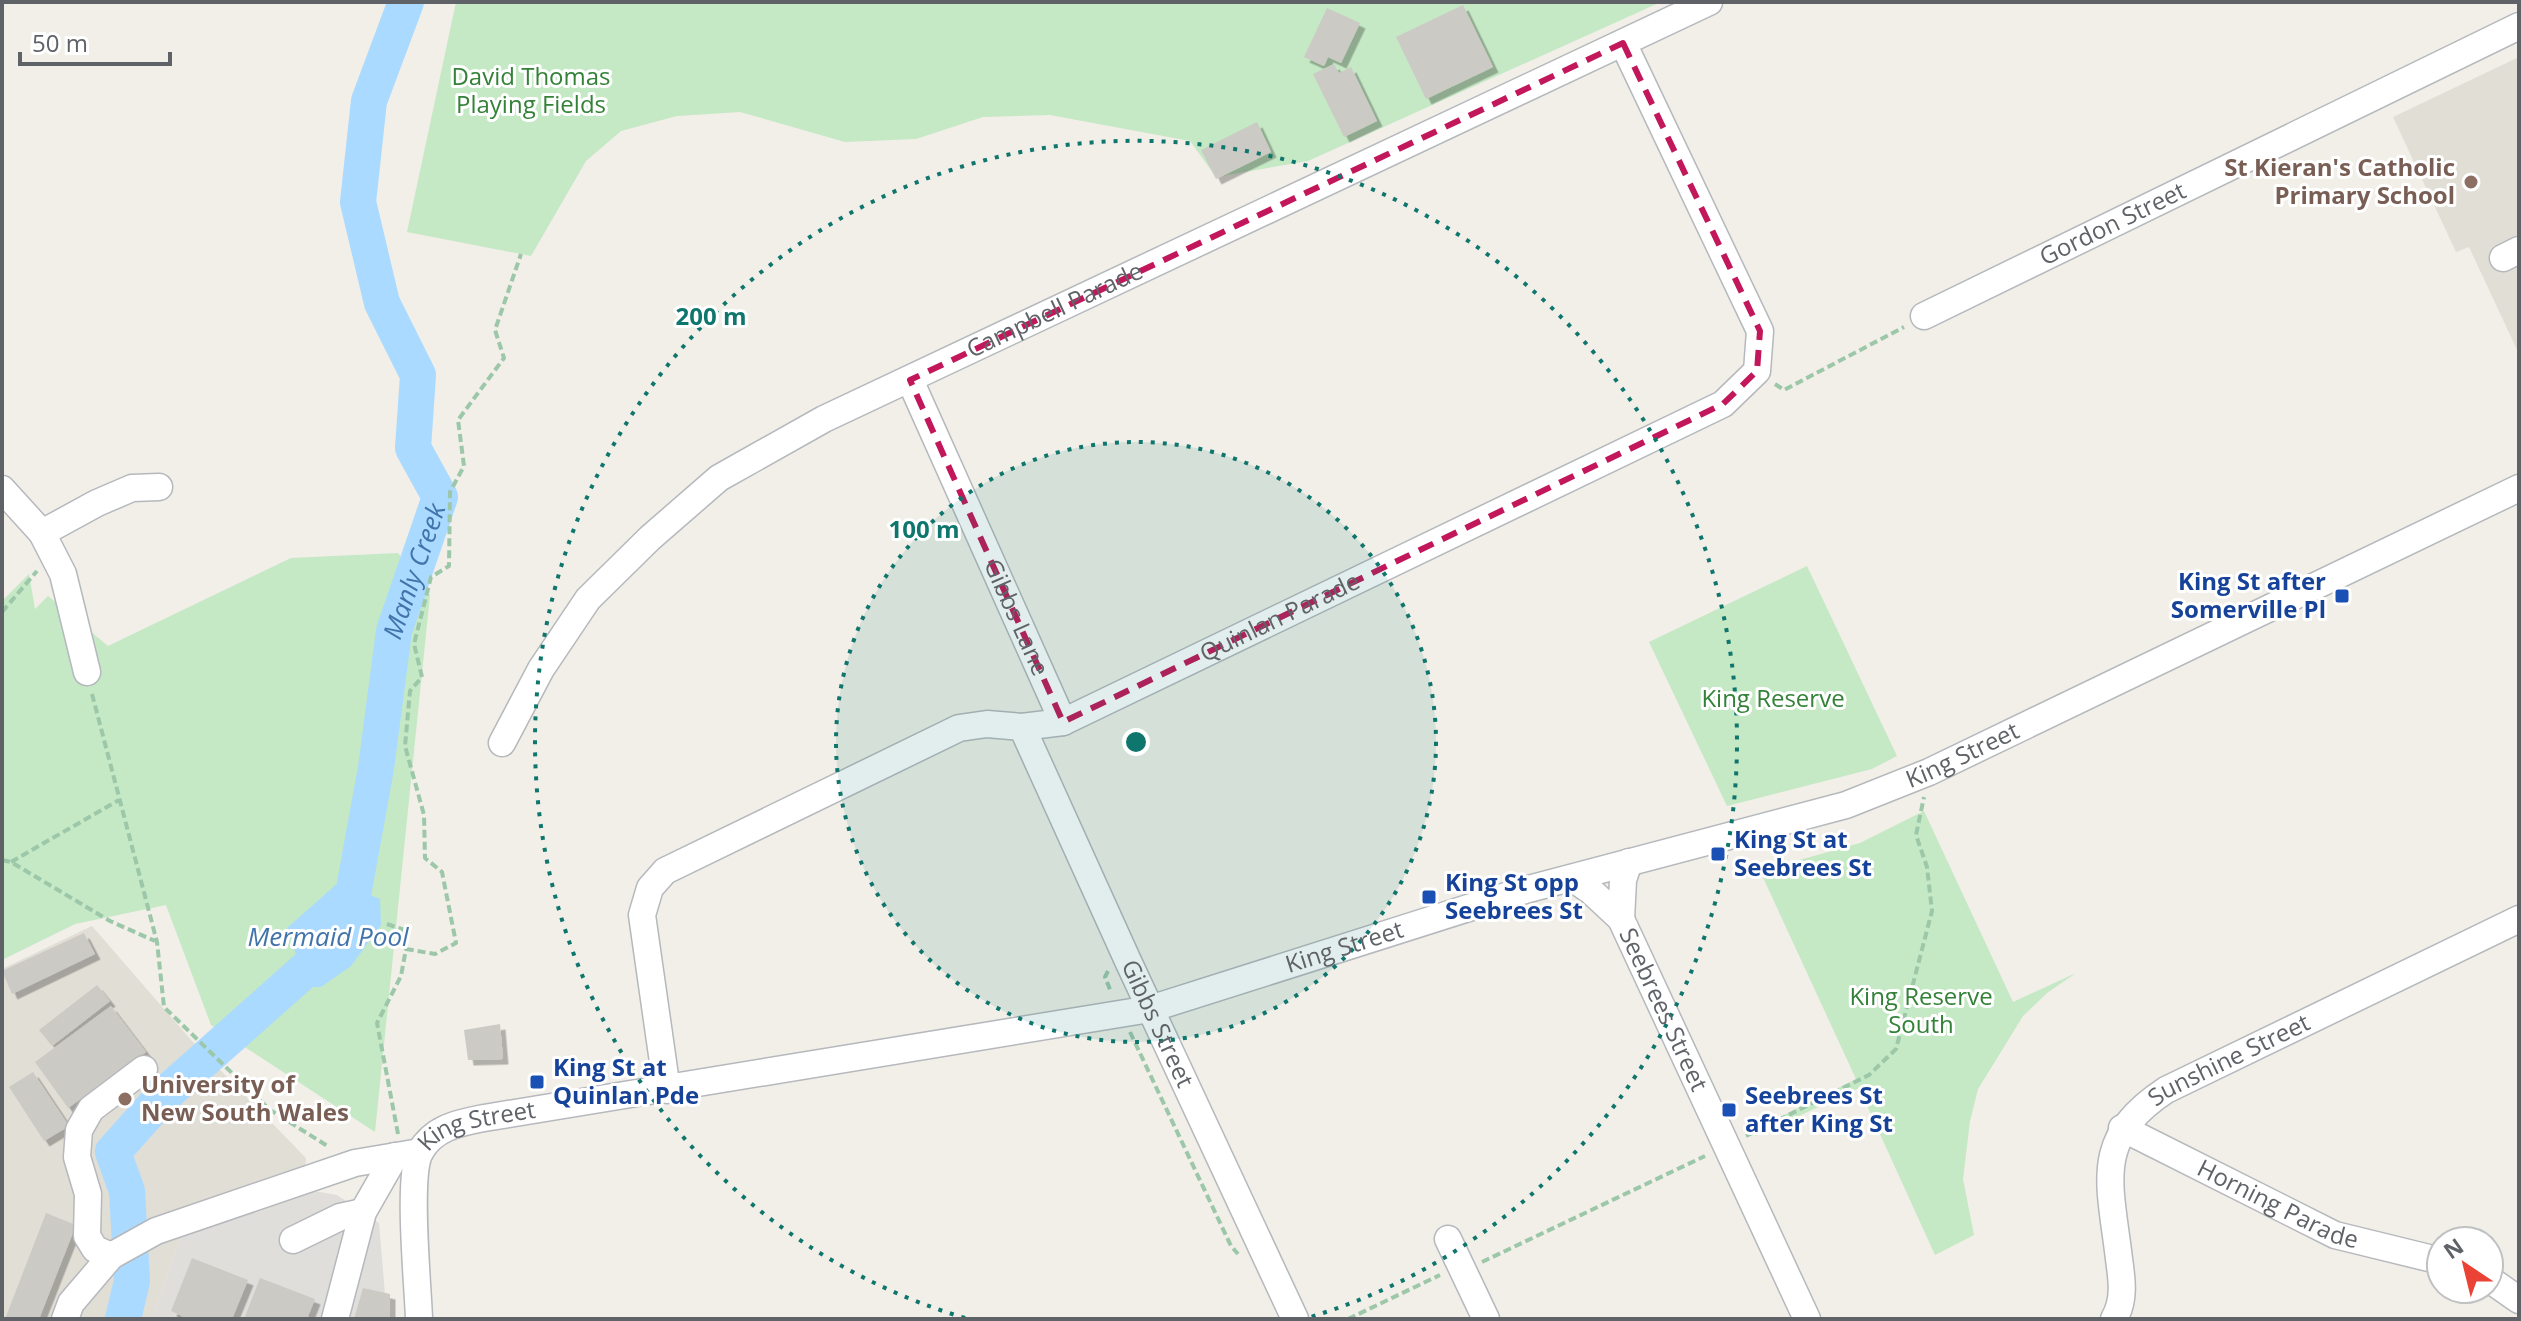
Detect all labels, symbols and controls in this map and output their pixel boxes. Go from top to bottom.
scale bar [20,16,170,66]
text: 50 m [32,26,88,59]
park label: David Thomas Playing Fields [451,59,611,120]
place label: St Kieran's Catholic Primary School [2224,150,2455,211]
street label: Gordon Street [2033,173,2191,272]
marker: St Kieran's Catholic Primary School [2462,173,2480,191]
street label: Campbell Parade [961,253,1148,365]
text: 200 m [676,299,746,332]
water label: Manly Creek [374,497,454,644]
text: 100 m [889,512,959,545]
street label: Gibbs Lane [977,553,1058,680]
street label: Quinlan Parade [1194,564,1365,669]
place label: King St after Somerville Pl [2171,564,2326,625]
marker: King St after Somerville Pl [2333,587,2351,605]
park label: King Reserve [1701,681,1845,714]
street label: King Street [1900,713,2024,795]
centre of rings [1122,728,1150,756]
place label: King St at Seebrees St [1734,822,1872,883]
marker: King St at Seebrees St [1709,845,1727,863]
place label: King St opp Seebrees St [1445,865,1583,926]
marker: King St opp Seebrees St [1420,888,1438,906]
street label: King Street [1281,912,1407,980]
water label: Mermaid Pool [247,918,410,954]
street label: Seebrees Street [1612,922,1717,1096]
street label: Gibbs Street [1115,954,1203,1092]
park label: King Reserve South [1849,979,1993,1040]
street label: Sunshine Street [2140,1005,2315,1113]
place label: King St at Quinlan Pde [553,1050,699,1111]
place label: University of New South Wales [141,1067,349,1128]
marker: King St at Quinlan Pde [528,1073,546,1091]
place label: Seebrees St after King St [1745,1078,1893,1139]
marker: University of New South Wales [116,1090,134,1108]
street label: King Street [409,1092,538,1157]
marker: Seebrees St after King St [1720,1101,1738,1119]
street label: Horning Parade [2192,1151,2362,1255]
north arrow [2425,1225,2505,1305]
text: N [2437,1230,2469,1265]

